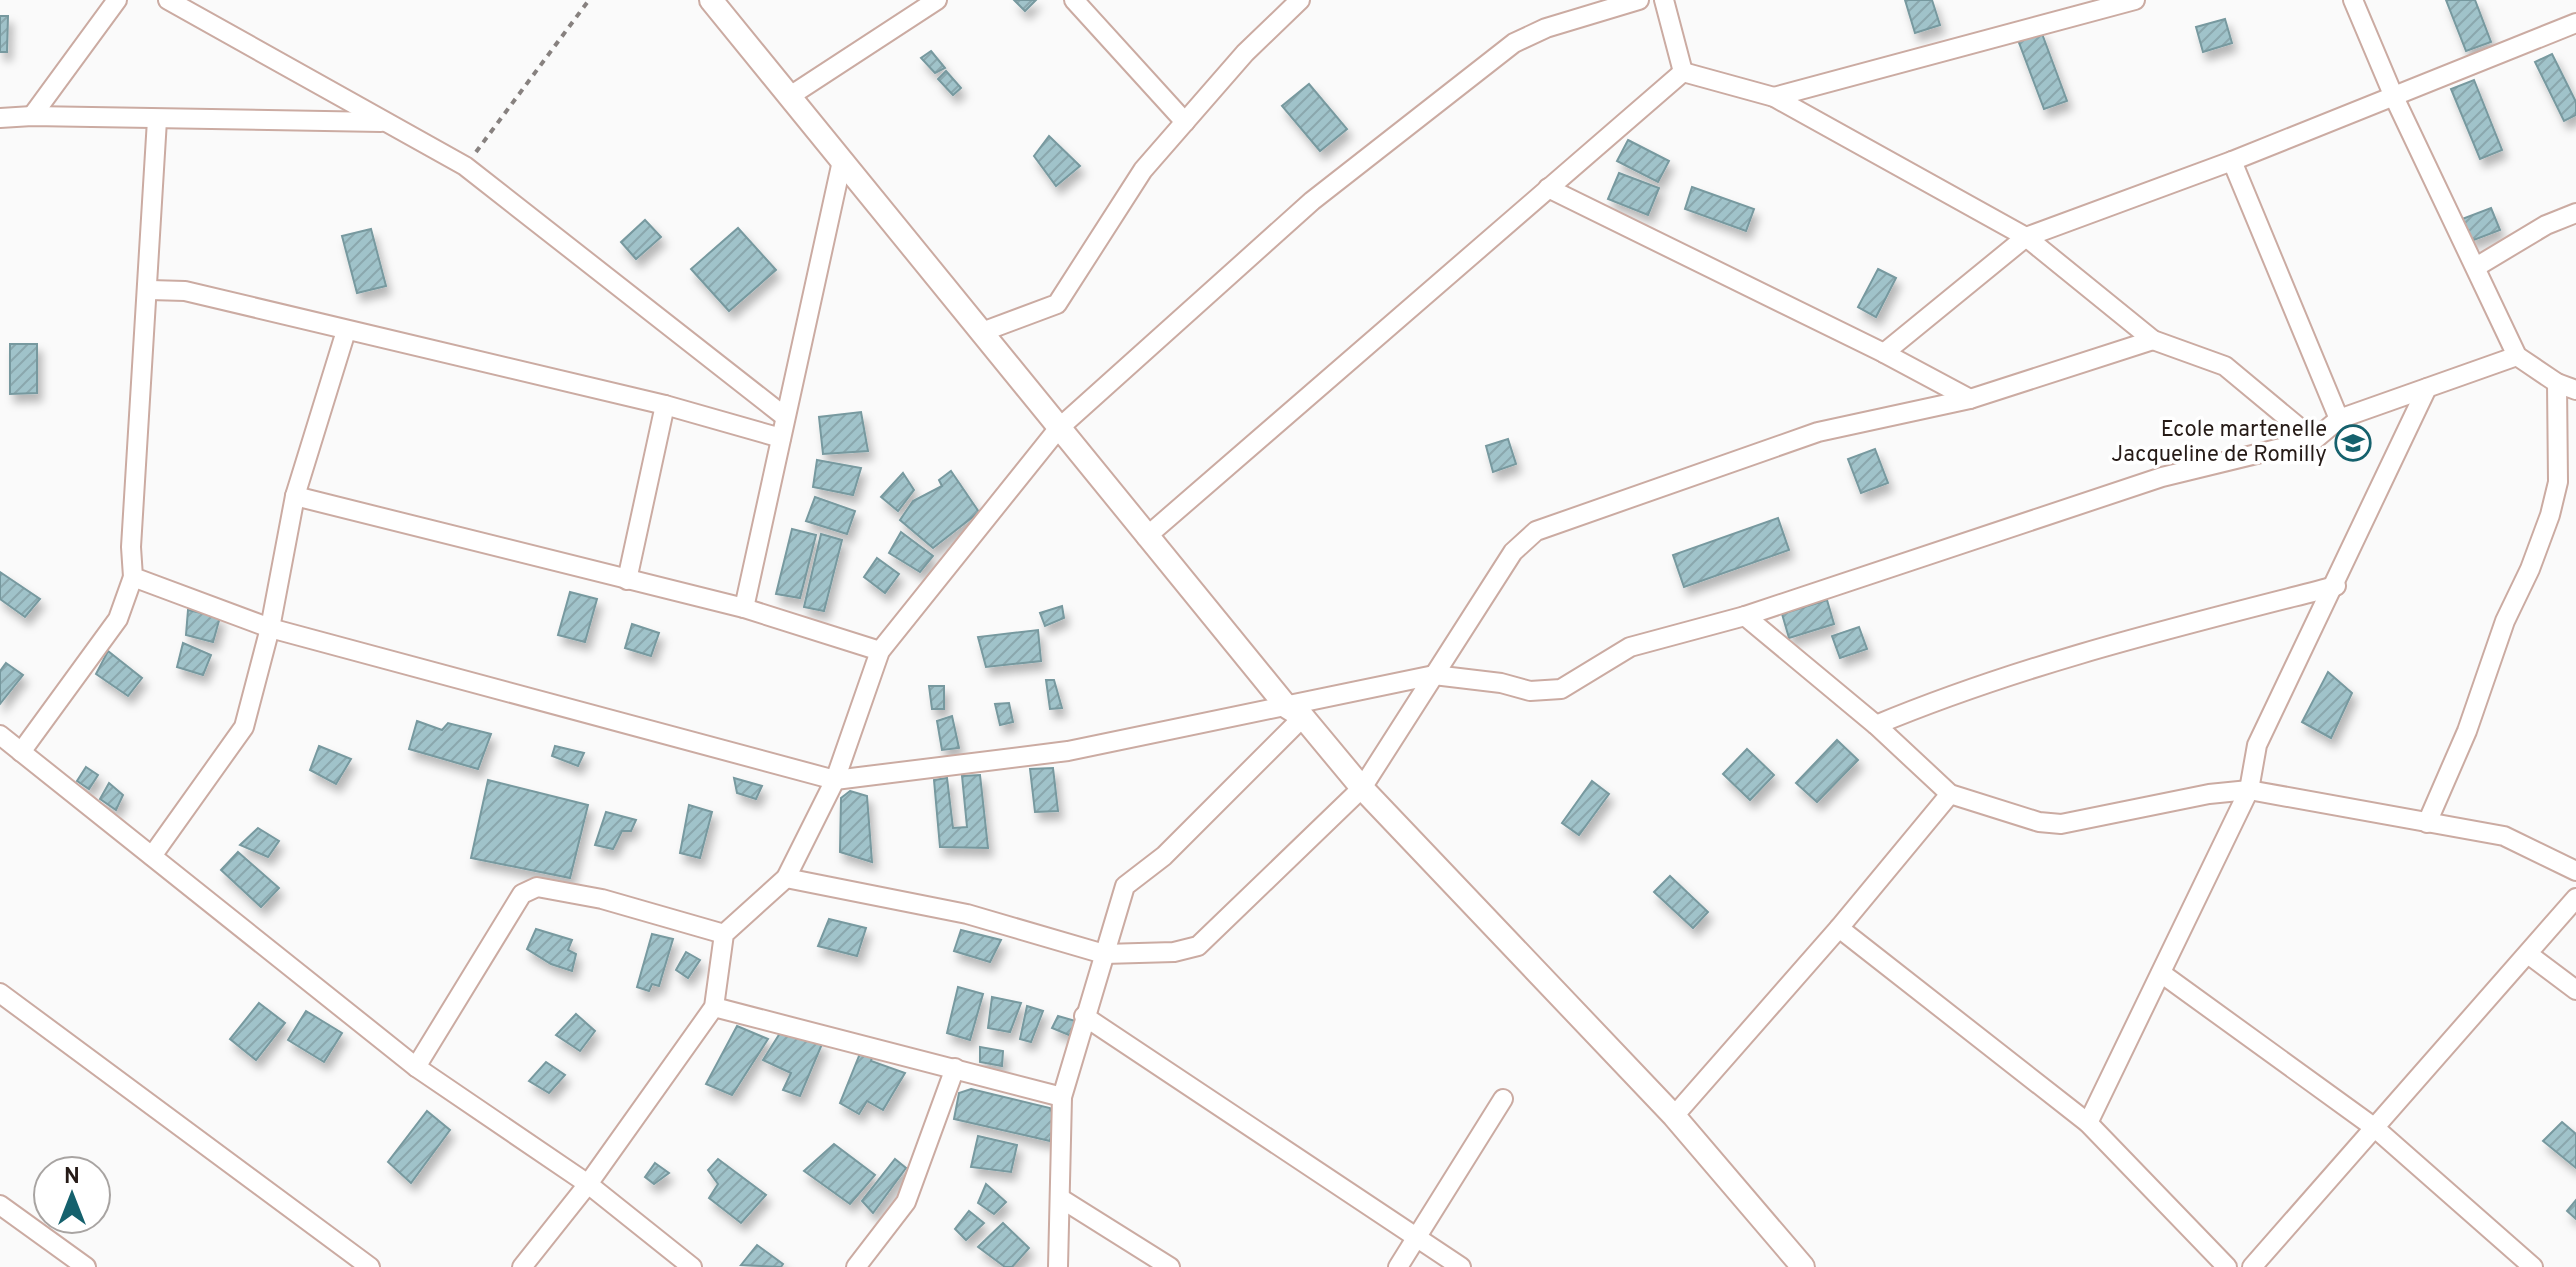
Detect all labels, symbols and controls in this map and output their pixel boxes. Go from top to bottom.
place label: Ecole martenelle Jacqueline de Romilly [2111,417,2327,469]
school or university icon: Ecole martenelle Jacqueline de Romilly [2334,424,2372,462]
north arrow [32,1155,112,1235]
text: N [64,1164,80,1191]

